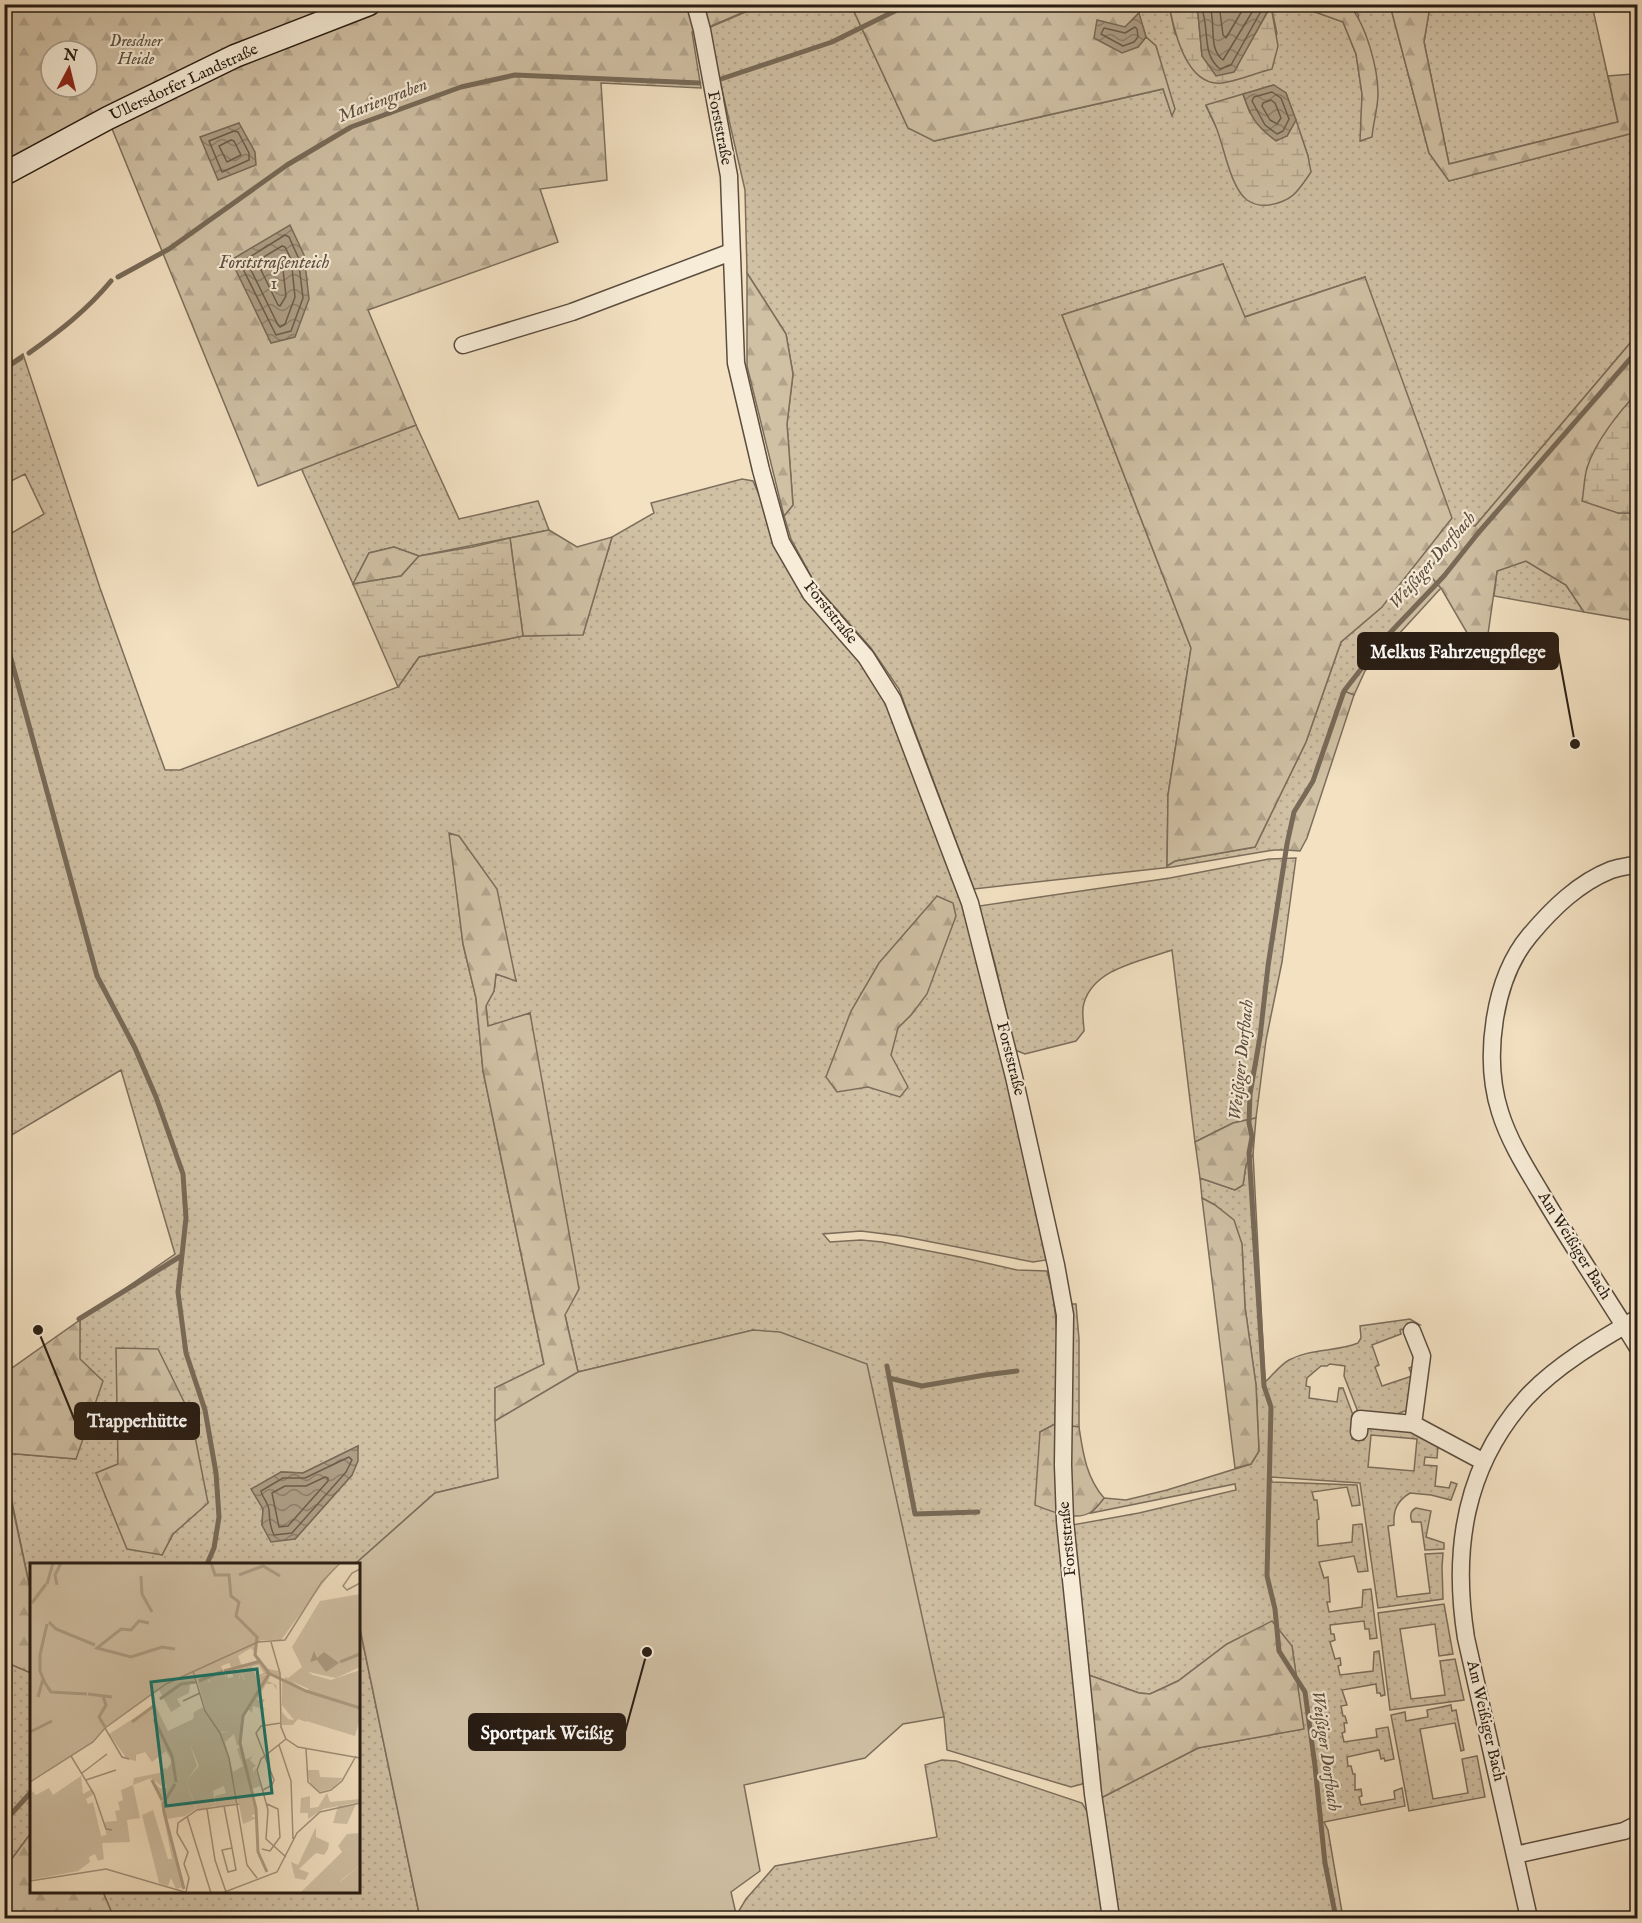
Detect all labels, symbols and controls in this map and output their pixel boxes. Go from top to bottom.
park label: Dresdner Heide [110,32,164,70]
north arrow [39,39,99,99]
street label: Ullersdorfer Landstraße [107,40,261,126]
text: N [62,45,79,67]
water label: Mariengraben [335,73,431,129]
street label: Forststraße [702,89,736,167]
water label: Forststraßenteich 1 [219,252,330,296]
water label: Weißiger Dorfbach [1384,507,1482,614]
street label: Forststraße [799,578,861,648]
callout: Melkus Fahrzeugpflege [1358,633,1558,669]
text: Melkus Fahrzeugpflege [1370,642,1547,665]
water label: Weißiger Dorfbach [1224,998,1260,1122]
street label: Forststraße [991,1020,1029,1098]
street label: Am Weißiger Bach [1532,1187,1615,1304]
callout: Trapperhütte [75,1403,199,1439]
text: Trapperhütte [86,1411,188,1434]
street label: Forststraße [1055,1501,1081,1577]
inset map [30,1563,360,1893]
street label: Am Weißiger Bach [1461,1658,1509,1784]
water label: Weißiger Dorfbach [1305,1689,1345,1813]
callout: Sportpark Weißig [469,1714,625,1750]
text: Sportpark Weißig [481,1723,614,1746]

